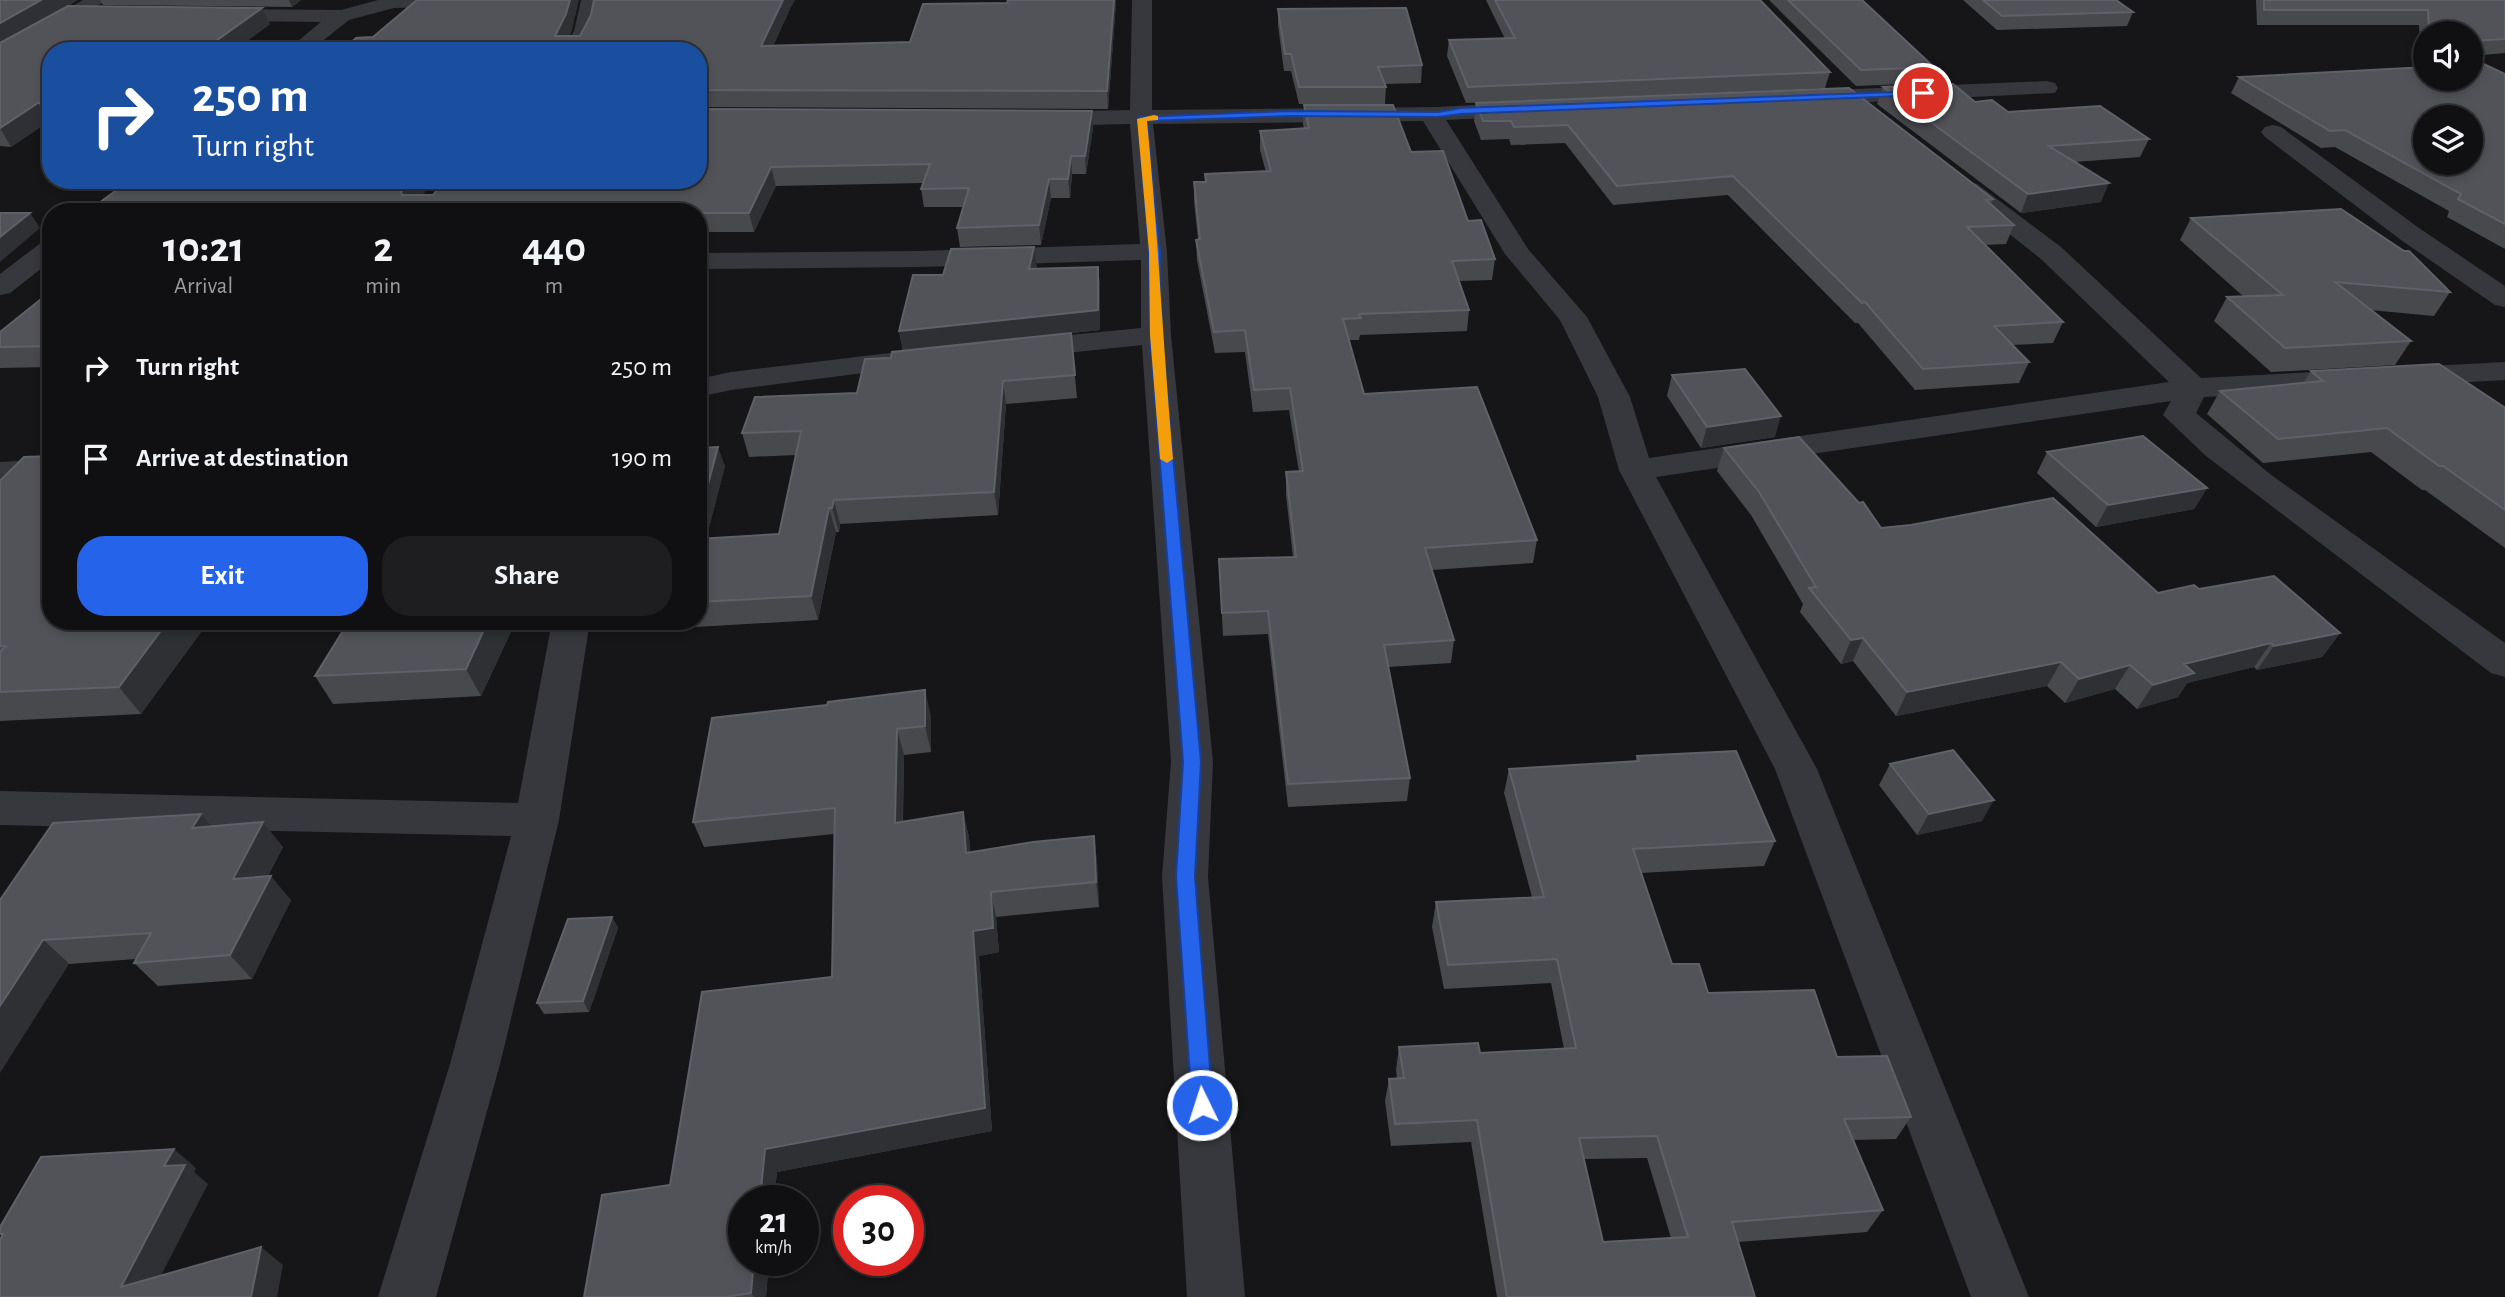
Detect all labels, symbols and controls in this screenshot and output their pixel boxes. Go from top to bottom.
map controls [2413,21,2483,175]
button: sound [2413,21,2483,91]
pin [1893,63,1953,123]
icon: right [77,70,168,161]
text: 250 m [192,72,309,121]
icon: arrive [1904,74,1942,112]
button: layers [2413,105,2483,175]
text: Turn right [192,130,314,162]
text: 10:21 [163,227,244,269]
text: 2 [373,227,393,269]
text: 440 [522,227,586,269]
text: Arrival [174,275,233,298]
text: min [365,275,401,298]
text: m [545,275,563,298]
icon: right [77,349,115,387]
text: Turn right [136,354,239,380]
text: 250 m [610,354,672,380]
icon: arrive [77,440,115,478]
text: Arrive at destination [136,445,349,471]
text: 190 m [612,445,672,471]
button: Exit [77,536,368,616]
button: Share [382,536,672,616]
position arrow [1165,1068,1239,1142]
speed limit sign: 30 [833,1185,924,1276]
text: 21 [759,1204,788,1239]
text: km/h [755,1239,792,1257]

